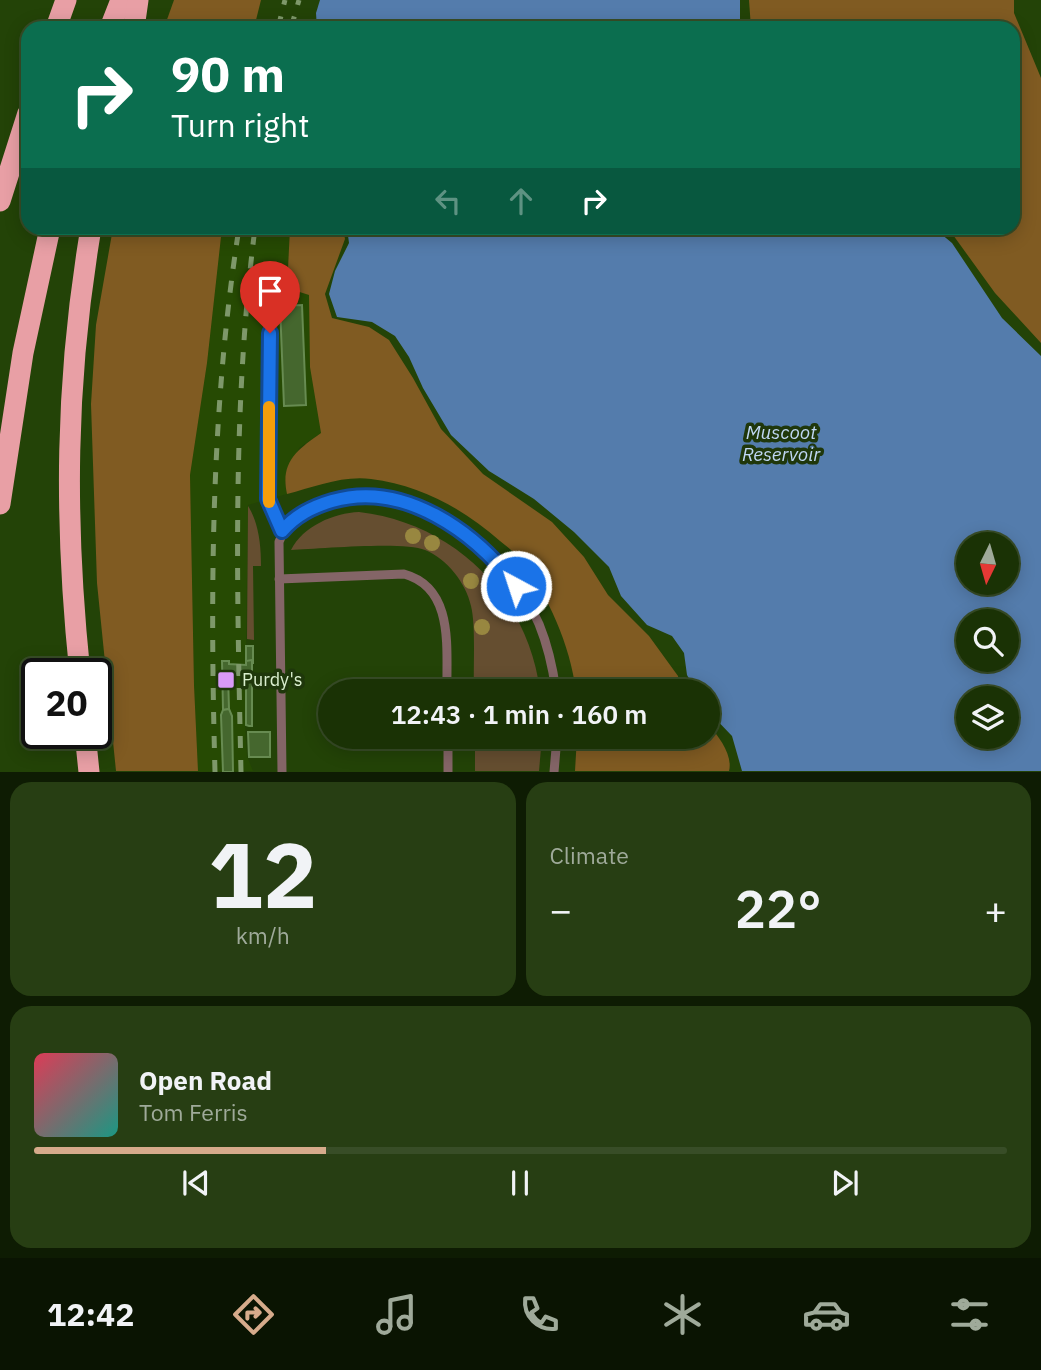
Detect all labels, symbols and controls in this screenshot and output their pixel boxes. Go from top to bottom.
text: 90 m [171,42,285,105]
icon: right [56,49,147,140]
text: Turn right [171,104,309,146]
icon: left [429,182,467,220]
icon: ahead [502,182,540,220]
icon: right [575,182,613,220]
pin [240,261,300,333]
icon: arrive [251,272,289,310]
water label: Muscoot Reservoir [742,420,821,466]
north arrow [956,532,1018,595]
map controls [956,532,1019,749]
position arrow [479,549,553,623]
button: search [956,609,1019,672]
speed limit sign: 20 [21,658,112,749]
place label: Purdy's [242,668,303,691]
marker: Purdy's [216,670,236,690]
button: layers [956,686,1019,749]
text: 12:43 · 1 min · 160 m [391,697,647,731]
text: 12 [208,815,317,933]
text: Climate [550,840,629,870]
text: 22° [735,875,822,942]
text: − [550,885,572,934]
text: + [984,885,1007,934]
text: km/h [236,920,290,950]
text: Open Road [139,1063,272,1097]
text: Tom Ferris [139,1097,248,1127]
icon: previous [177,1164,215,1202]
icon: pause [501,1164,539,1202]
icon: next [826,1164,864,1202]
icon: directions [229,1290,278,1339]
icon: music [372,1290,421,1339]
icon: phone [515,1290,564,1339]
icon: climate [658,1290,707,1339]
icon: car [802,1290,851,1339]
icon: filters [945,1290,994,1339]
text: 12:42 [47,1293,134,1335]

